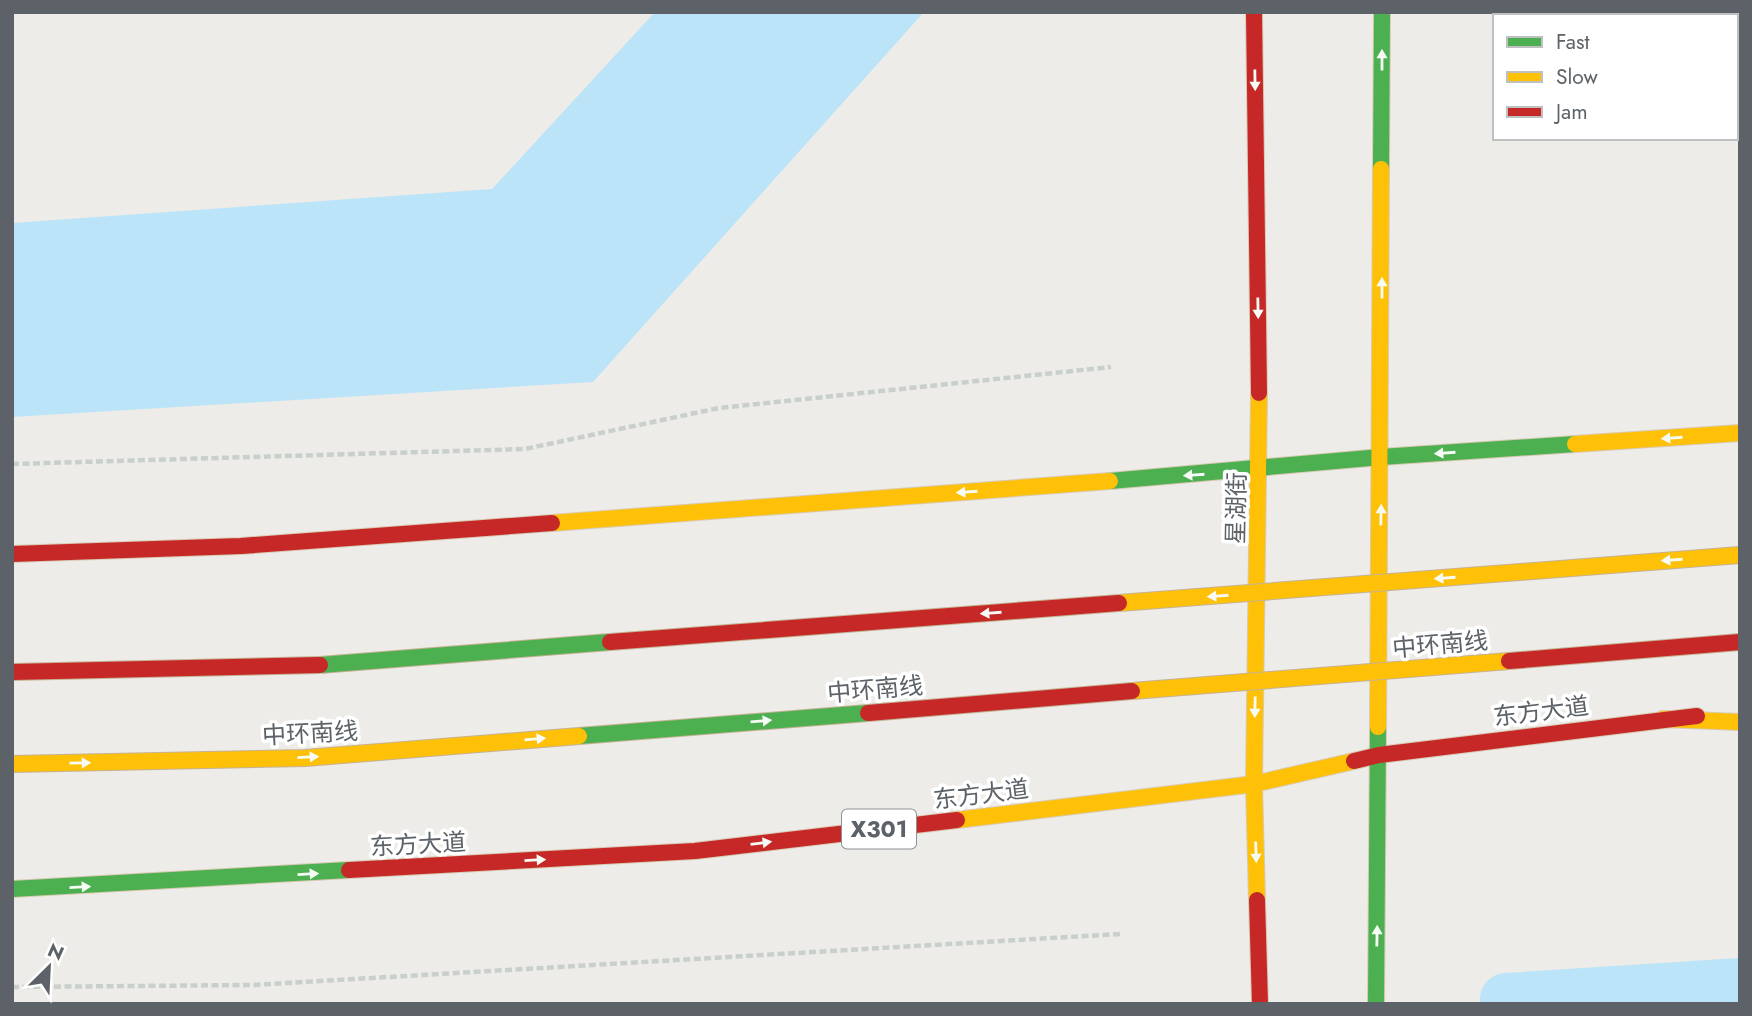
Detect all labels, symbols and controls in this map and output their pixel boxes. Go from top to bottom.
legend [1493,14,1738,140]
text: Fast [1556,27,1589,57]
one-way arrow [1376,49,1388,71]
text: Slow [1556,62,1598,92]
one-way arrow [1249,70,1261,92]
text: Jam [1553,97,1588,127]
one-way arrow [1376,277,1388,299]
one-way arrow [1252,297,1263,319]
one-way arrow [1660,432,1682,443]
one-way arrow [1433,447,1455,458]
one-way arrow [1182,470,1204,481]
street label: 星湖街 [1218,472,1254,544]
one-way arrow [956,487,978,498]
one-way arrow [1375,504,1387,526]
one-way arrow [1660,555,1682,566]
one-way arrow [1434,573,1456,584]
one-way arrow [1207,591,1229,602]
one-way arrow [980,608,1002,619]
street label: 中环南线 [1391,622,1489,666]
street label: 中环南线 [826,667,924,711]
street label: 东方大道 [1491,688,1591,734]
one-way arrow [1249,696,1261,718]
street label: 中环南线 [261,713,359,753]
one-way arrow [751,715,773,726]
one-way arrow [524,733,546,744]
one-way arrow [297,751,319,762]
one-way arrow [70,757,92,768]
street label: 东方大道 [931,771,1031,817]
road number: X301 [842,810,916,848]
street label: 东方大道 [369,824,467,864]
one-way arrow [751,838,773,849]
one-way arrow [1250,841,1261,863]
one-way arrow [524,855,546,866]
one-way arrow [297,868,319,879]
one-way arrow [70,881,92,892]
one-way arrow [1371,924,1383,946]
north arrow [14,932,84,1002]
text: N [43,937,68,967]

